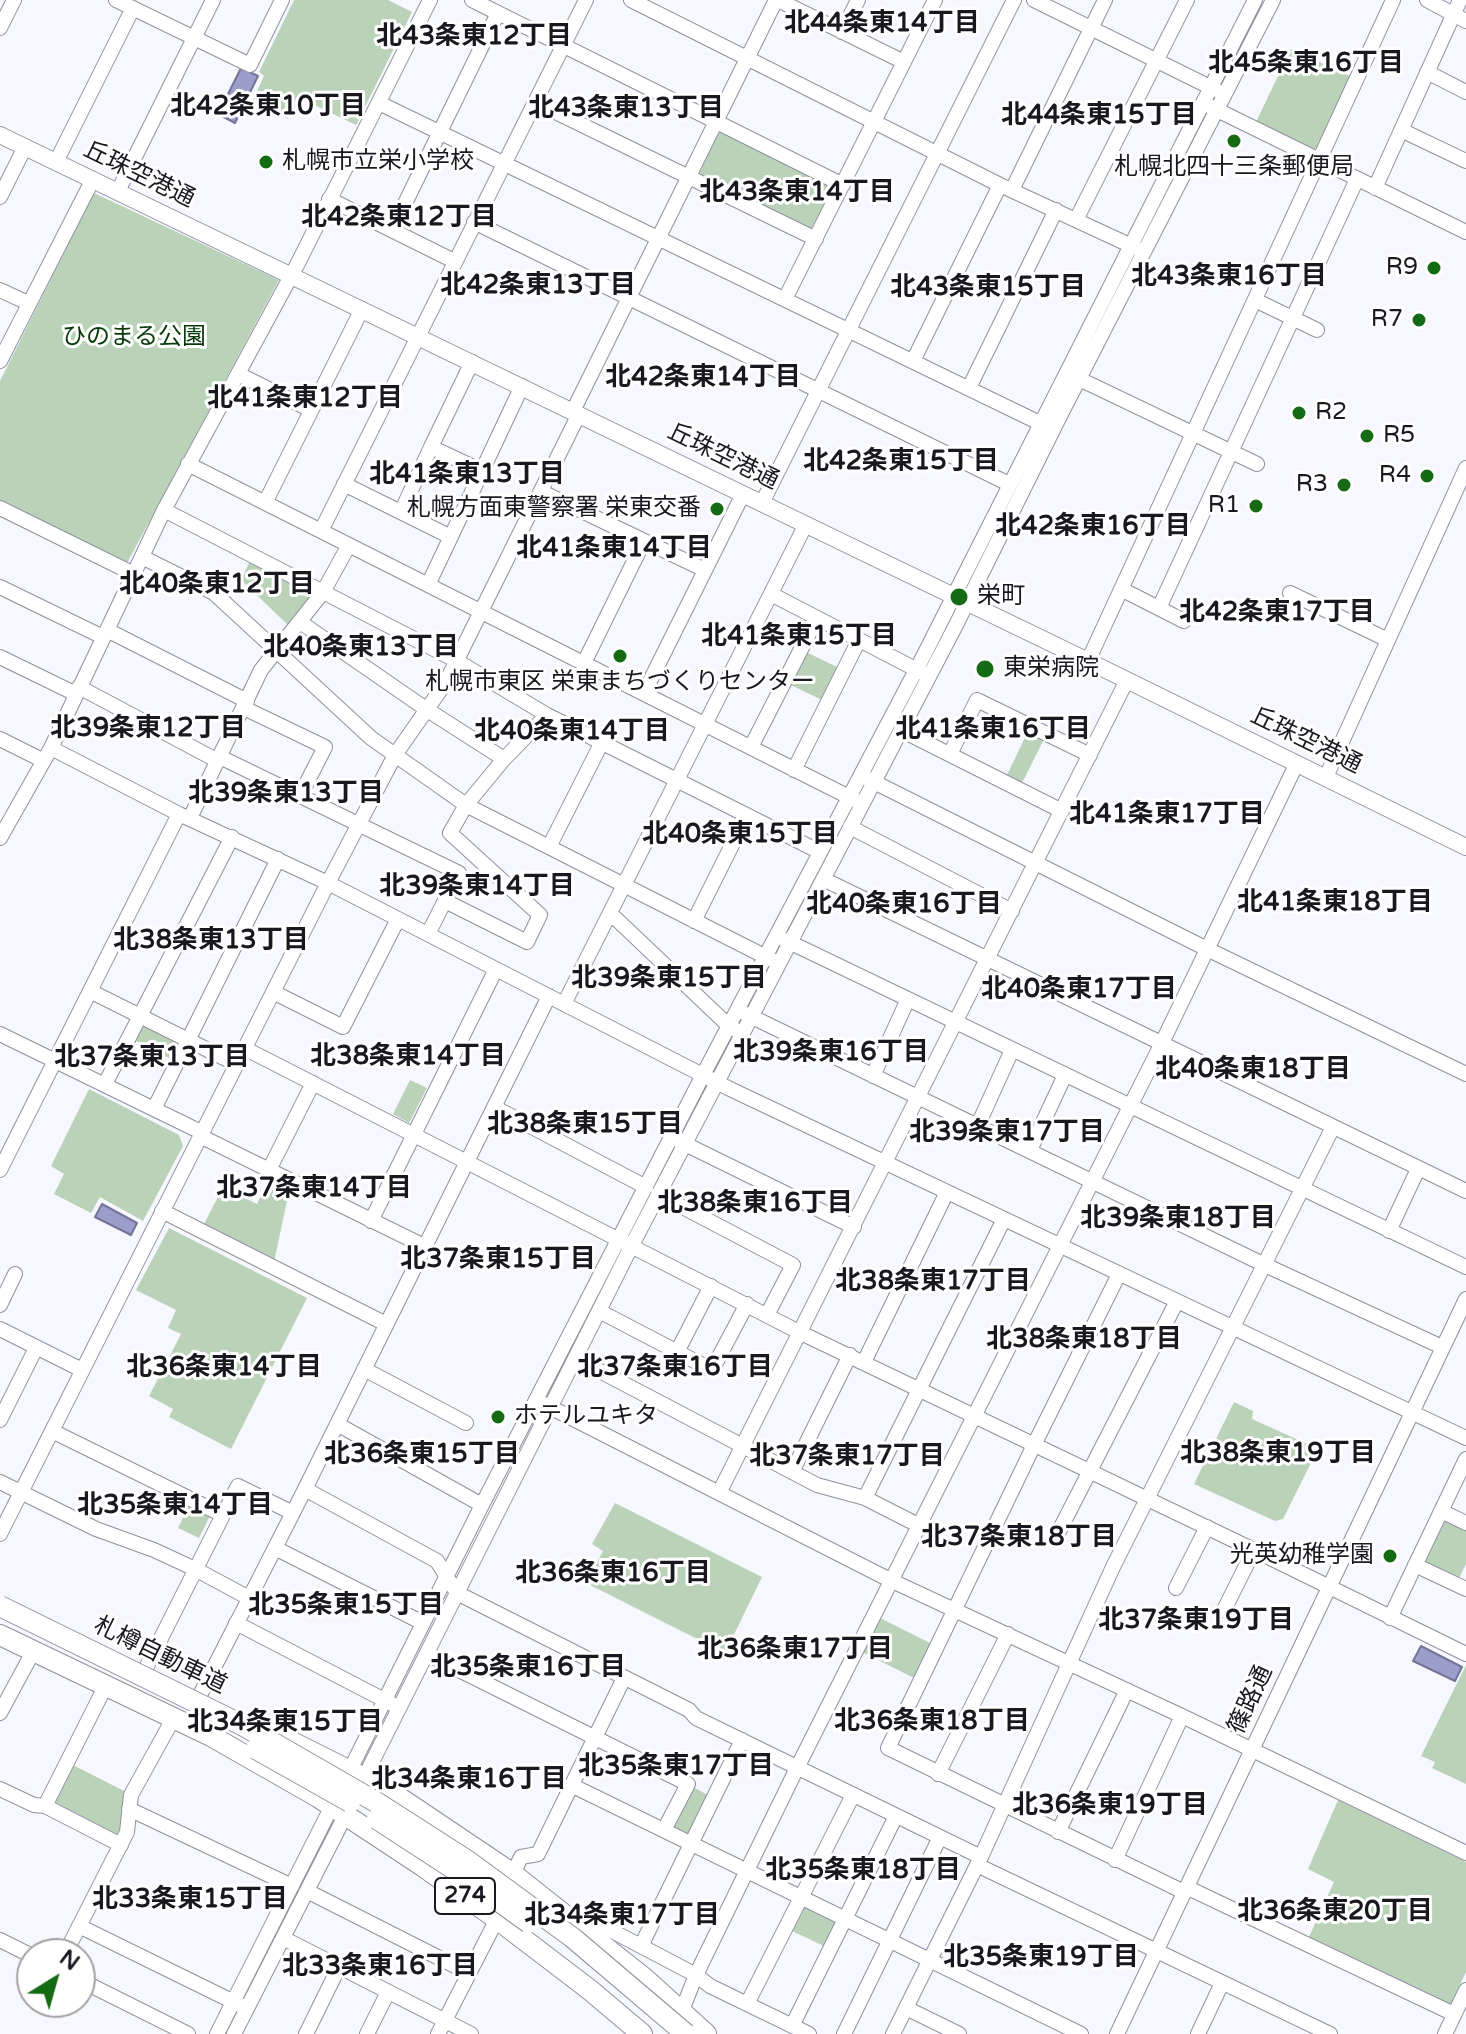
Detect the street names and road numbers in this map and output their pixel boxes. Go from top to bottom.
street label: 丘珠空港通 [79,136,199,214]
street label: 丘珠空港通 [663,418,783,496]
street label: 丘珠空港通 [1246,702,1366,780]
street label: 札樽自動車道 [89,1611,231,1701]
street label: 篠路通 [1223,1661,1279,1739]
road number: 274 [435,1878,495,1914]

